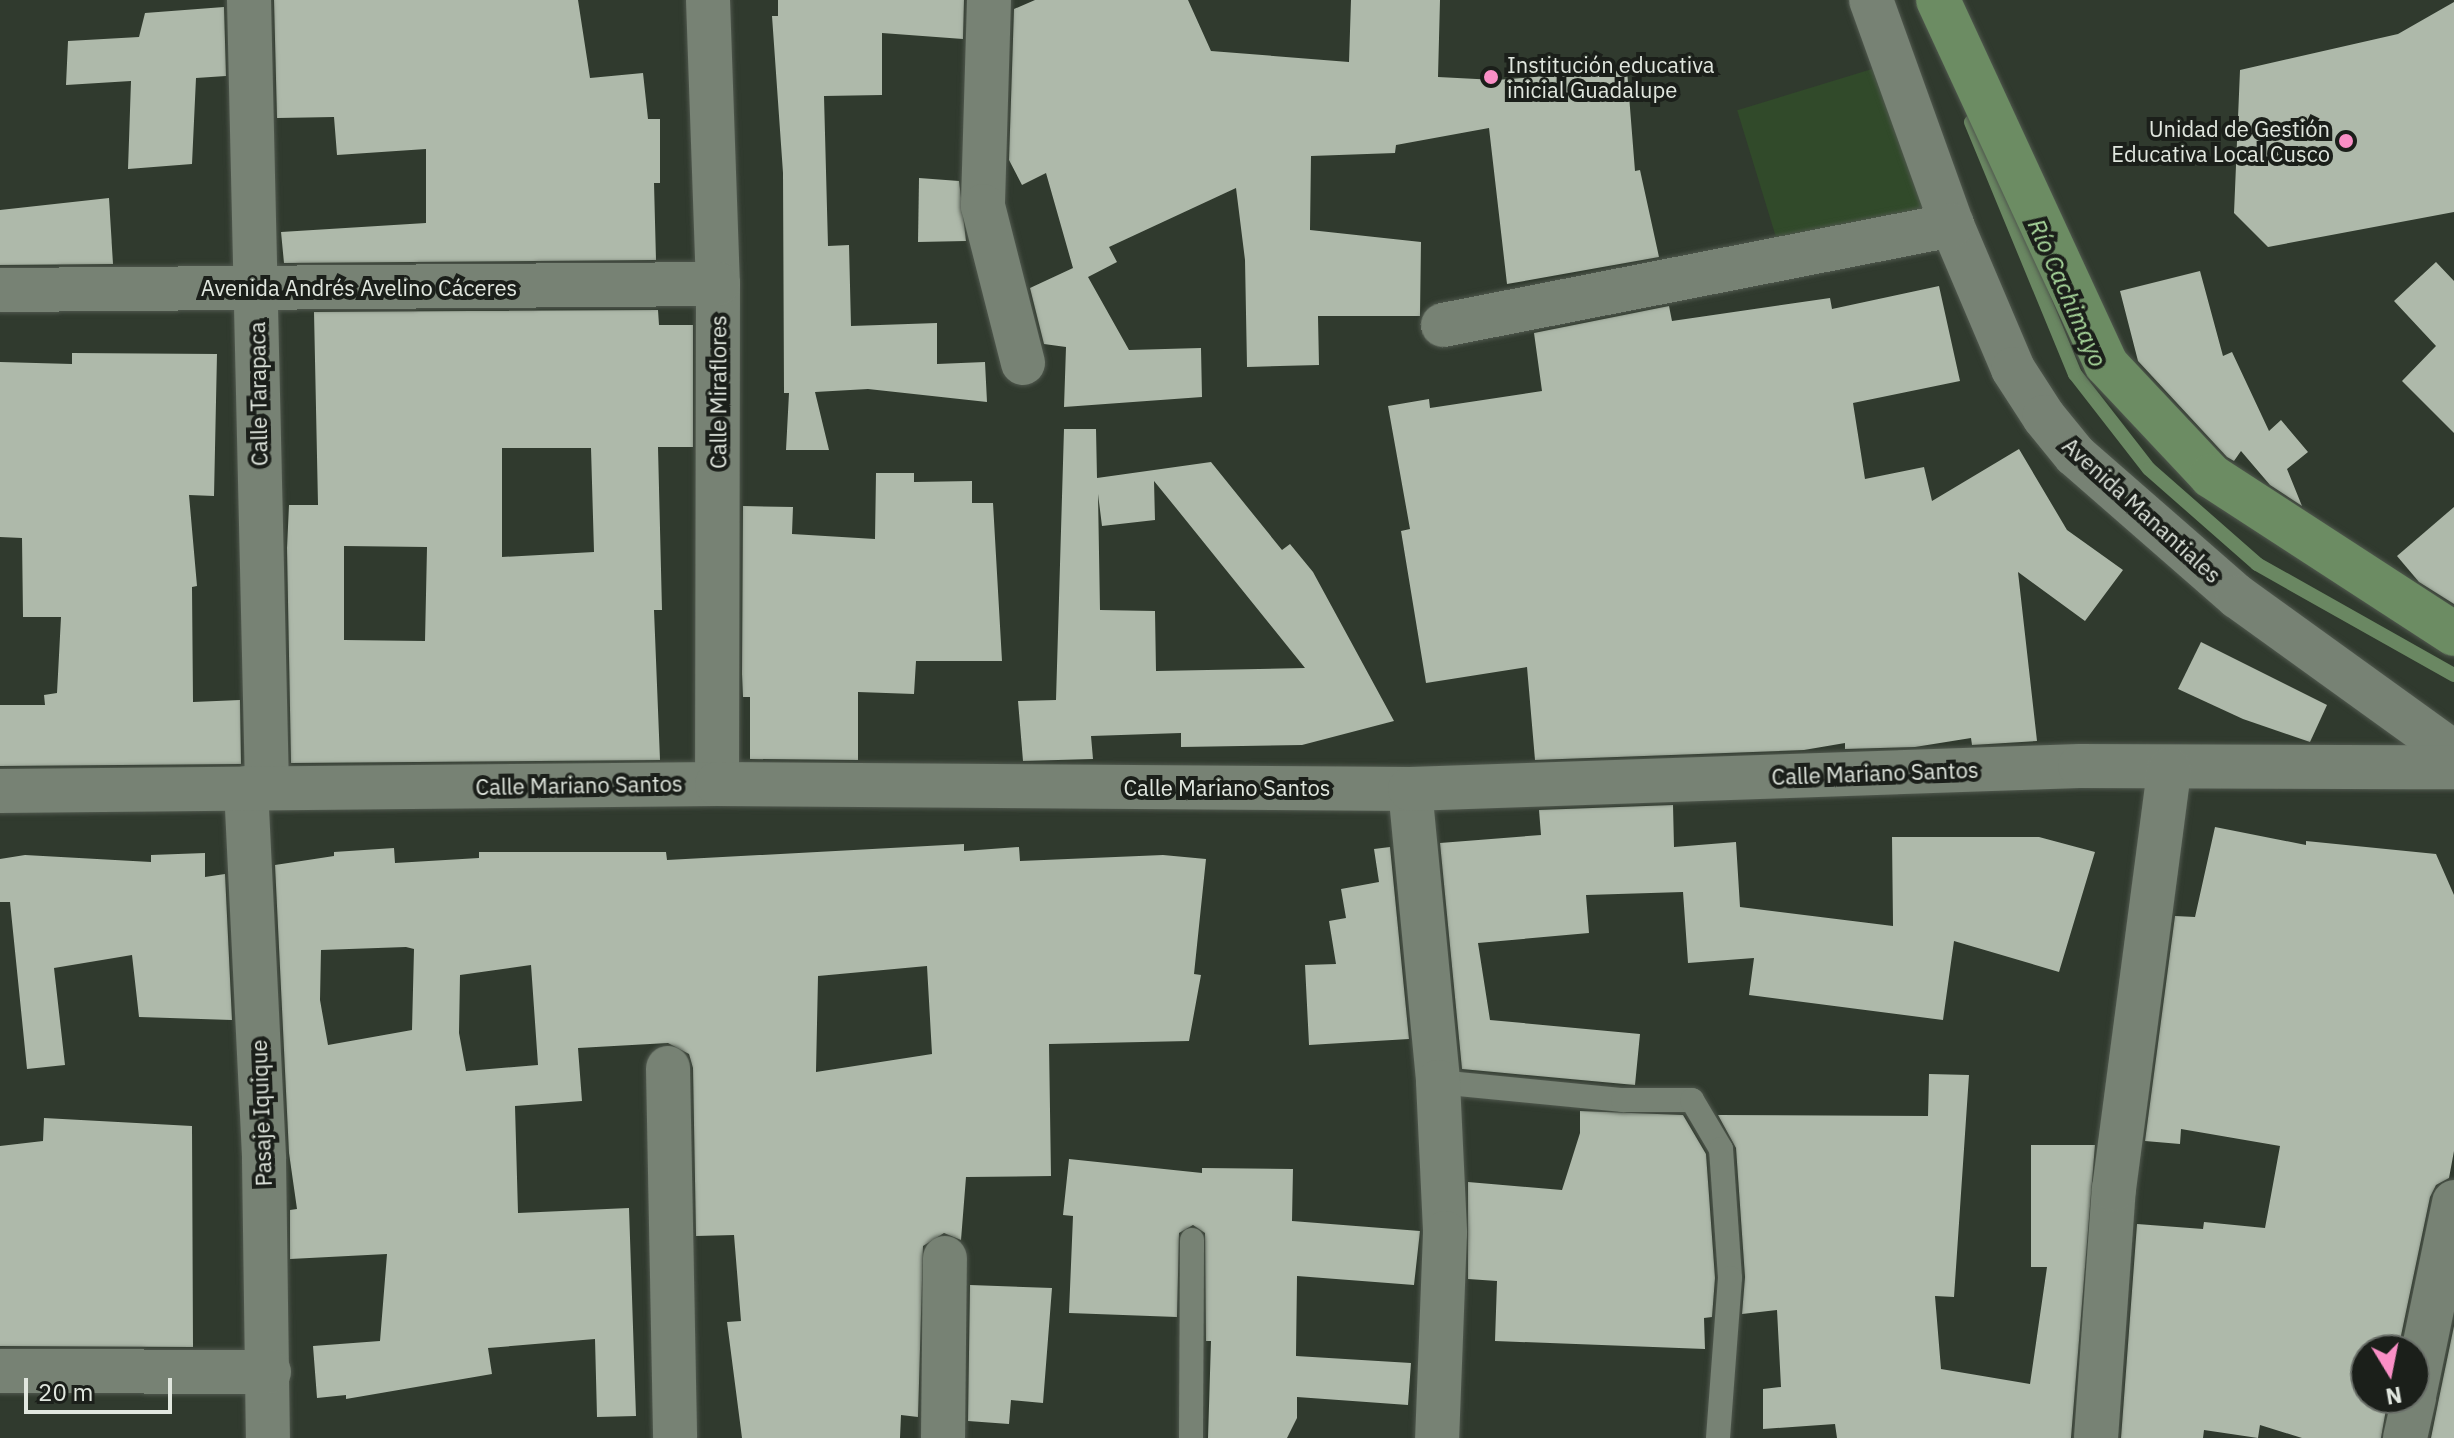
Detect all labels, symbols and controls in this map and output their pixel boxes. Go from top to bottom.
place label: Institución educativa inicial Guadalupe [1507,51,1715,102]
marker: Institución educativa inicial Guadalupe [1482,68,1500,86]
place label: Unidad de Gestión Educativa Local Cusco [2111,115,2330,166]
marker: Unidad de Gestión Educativa Local Cusco [2337,132,2355,150]
water label: Río Cachimayo [2022,215,2112,371]
street label: Avenida Andrés Avelino Cáceres [201,275,517,301]
street label: Calle Miraflores [705,315,731,469]
street label: Calle Tarapaca [244,322,272,466]
street label: Avenida Manantiales [2057,432,2227,588]
street label: Calle Mariano Santos [1771,756,1979,790]
street label: Calle Mariano Santos [475,770,683,800]
street label: Calle Mariano Santos [1123,775,1331,801]
street label: Pasaje Iquique [245,1039,277,1187]
north arrow [2350,1334,2430,1414]
scale bar [28,1362,176,1412]
text: 20 m [38,1376,93,1408]
text: N [2384,1380,2404,1412]

